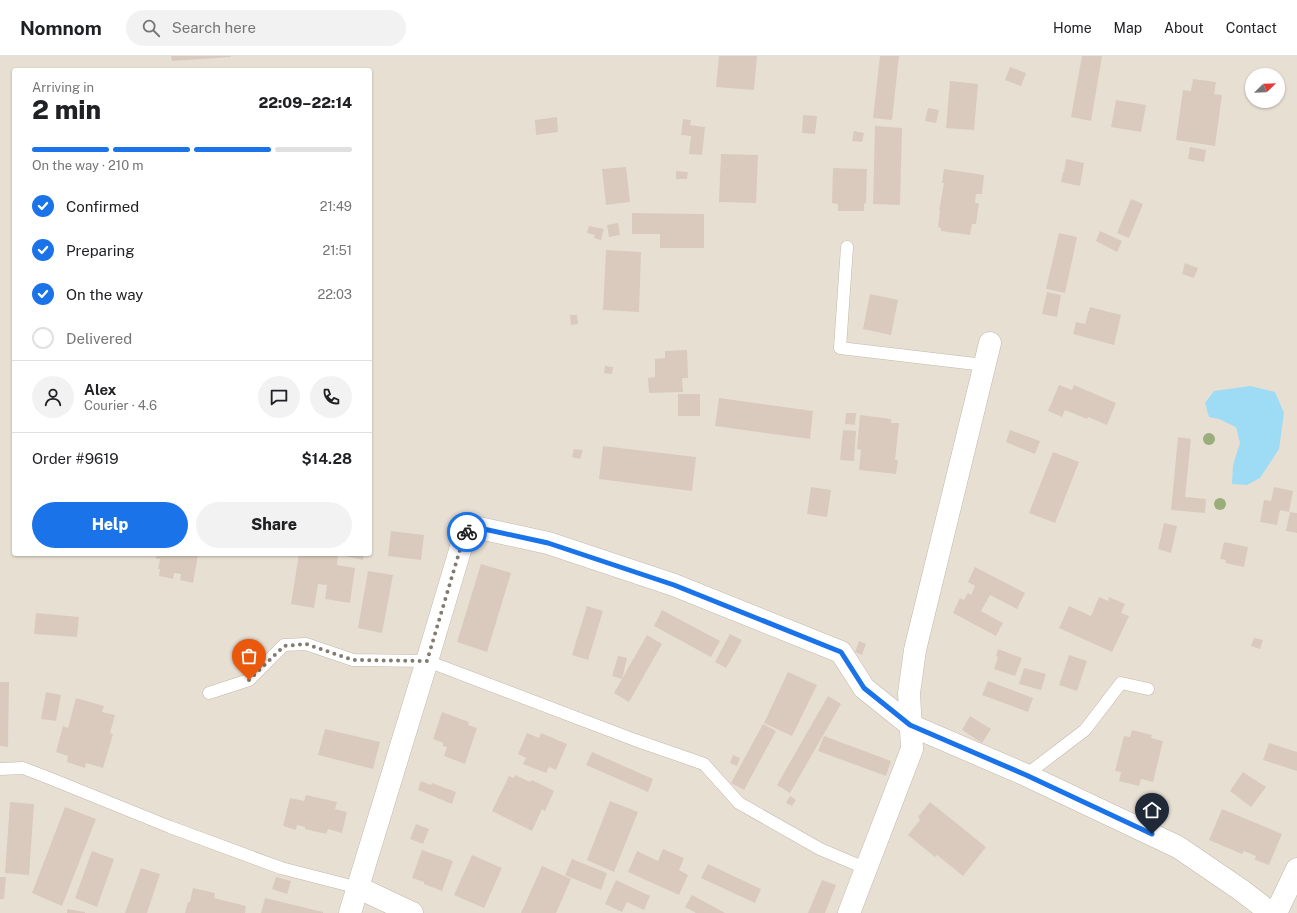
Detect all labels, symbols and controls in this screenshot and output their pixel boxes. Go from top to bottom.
search box [126,10,406,46]
text: Nomnom [20,17,102,39]
icon: search [140,17,162,39]
text: Search here [172,19,256,36]
text: Home [1053,20,1092,36]
text: Map [1114,20,1142,36]
text: About [1164,20,1204,36]
text: Contact [1226,20,1277,36]
north arrow [1245,68,1285,108]
map controls [1245,68,1285,108]
text: Arriving in [32,80,94,95]
text: 2 min [32,94,101,125]
text: 22:09–22:14 [258,94,352,111]
text: On the way · 210 m [32,158,144,173]
icon: check [32,195,54,217]
text: Confirmed [66,198,139,215]
text: 21:49 [320,199,352,214]
icon: check [32,239,54,261]
text: Preparing [66,242,135,259]
text: 21:51 [322,243,352,258]
icon: check [32,283,54,305]
text: On the way [66,286,143,303]
text: 22:03 [318,287,352,302]
text: Delivered [66,330,132,347]
button: person [32,376,74,418]
button: chat [258,376,300,418]
button: phone [310,376,352,418]
text: Alex [84,381,116,398]
text: Courier · 4.6 [84,398,157,413]
text: Order #9619 [32,450,119,467]
text: $14.28 [302,450,352,467]
button: Help [32,502,188,548]
button: Share [196,502,352,548]
courier [447,512,487,552]
icon: bike [456,521,478,543]
pin [232,639,266,680]
icon: bag [238,645,260,667]
pin [1135,793,1169,834]
icon: home [1141,799,1163,821]

